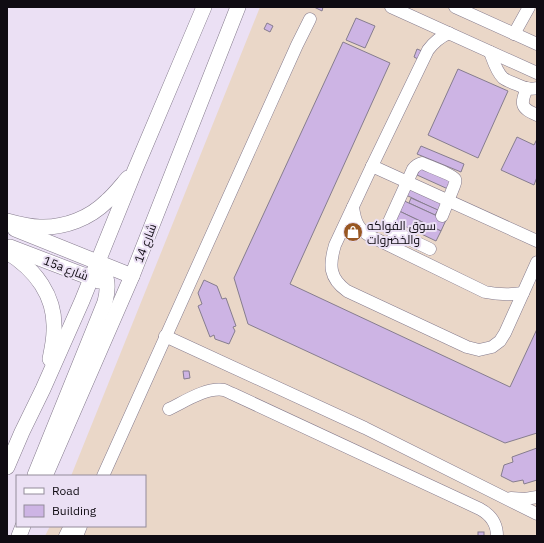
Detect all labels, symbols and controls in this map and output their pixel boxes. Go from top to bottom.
place label: سوق الفواكه والخضروات [367,218,436,247]
street label: شارع 14 [131,221,160,265]
shop icon: سوق الفواكه والخضروات [342,221,364,243]
street label: 15a شارع [41,253,91,284]
legend [16,475,146,527]
text: Road [52,483,80,498]
text: Building [52,503,97,518]

